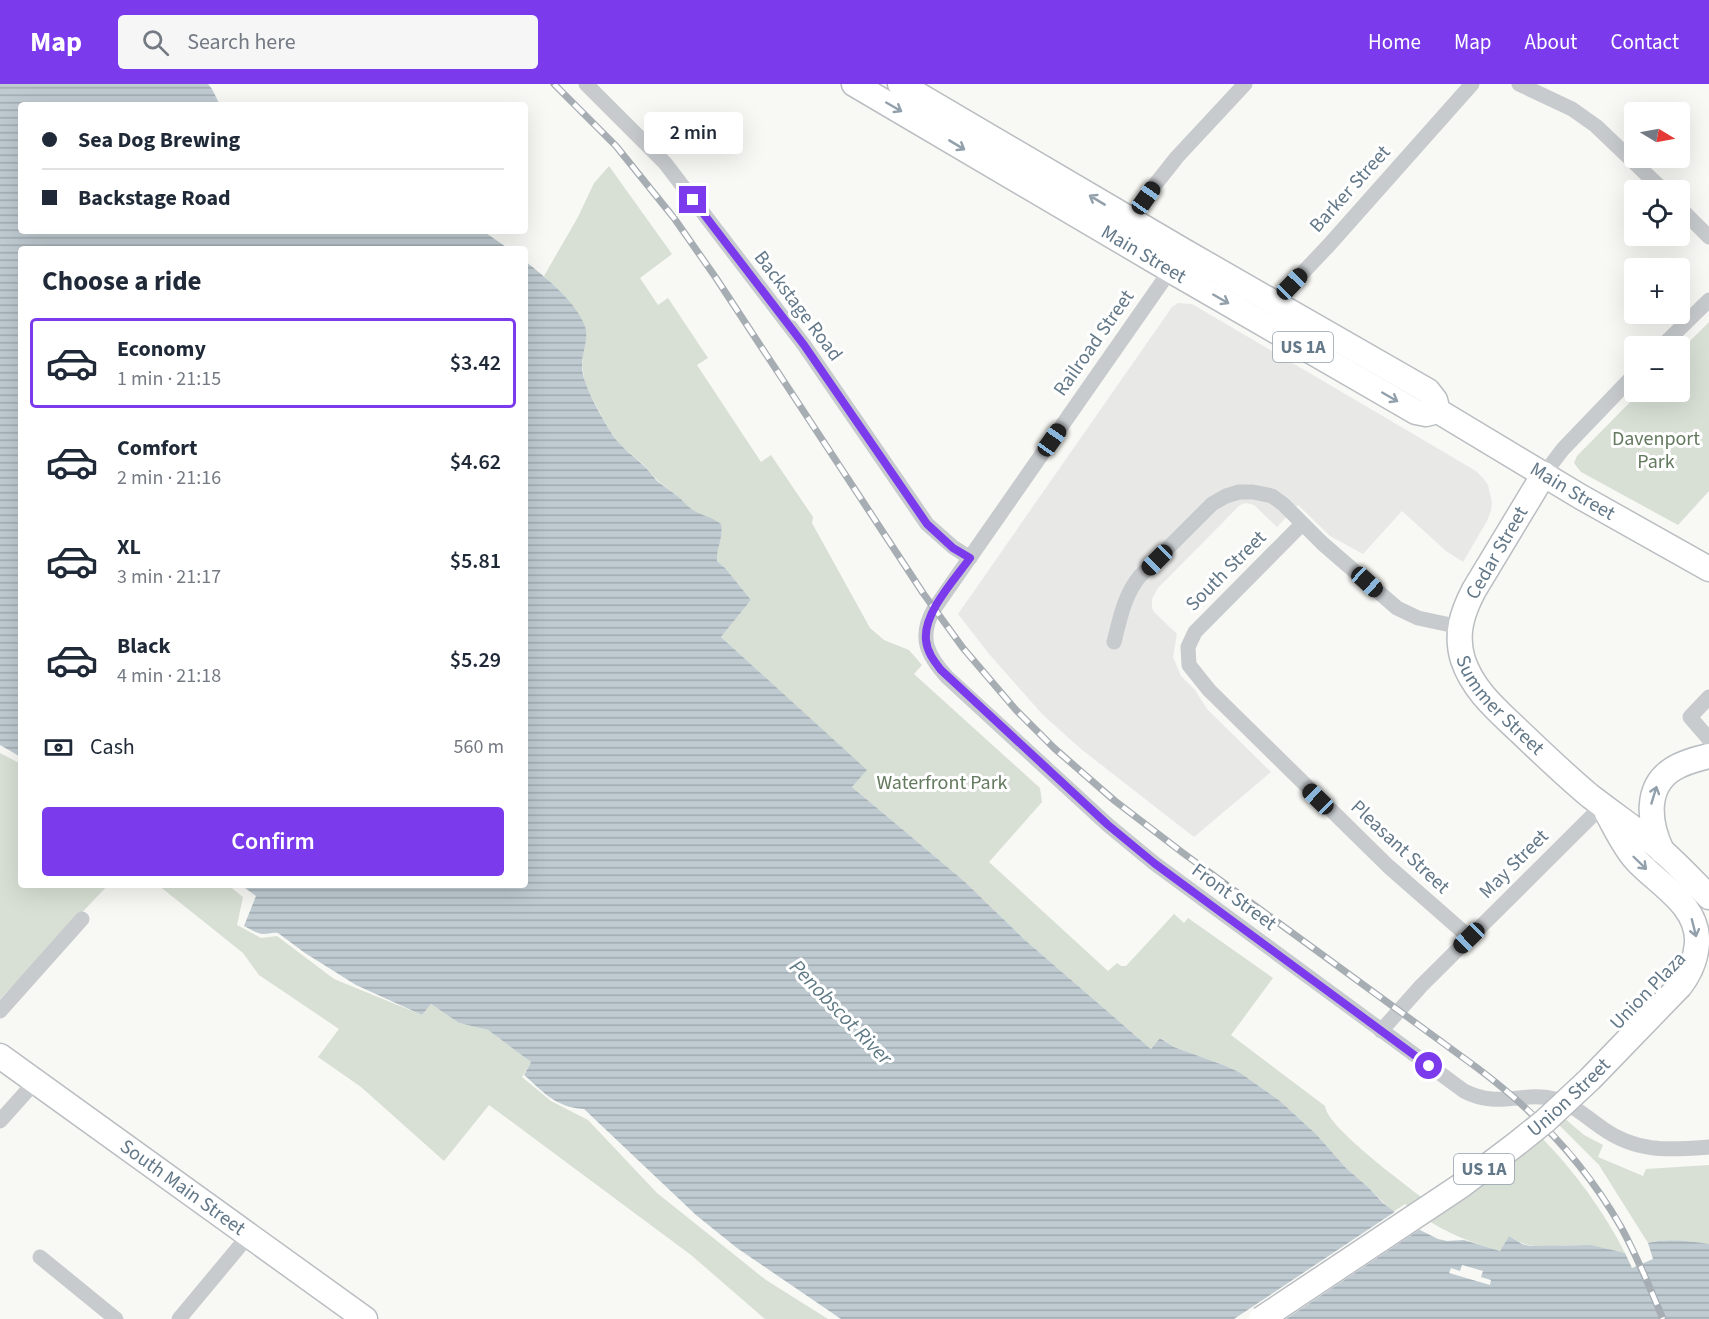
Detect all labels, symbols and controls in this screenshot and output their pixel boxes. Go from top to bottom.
search box [118,15,538,69]
text: Map [30,22,82,62]
icon: search [139,26,172,59]
text: Search here [187,26,296,58]
text: Home [1368,27,1421,57]
text: Map [1454,27,1492,57]
text: About [1525,27,1577,57]
text: Contact [1610,27,1679,57]
one-way arrow [885,102,902,114]
north arrow [1624,102,1690,168]
map controls [1624,102,1690,402]
callout: 2 min [644,113,742,155]
text: 2 min [670,119,717,147]
text: Sea Dog Brewing [78,124,240,156]
one-way arrow [948,139,965,151]
street label: Barker Street [1303,139,1397,239]
car [1128,178,1164,218]
button: locate [1624,180,1690,246]
text: Backstage Road [78,182,231,214]
route end [679,186,706,213]
one-way arrow [1089,193,1106,205]
street label: Main Street [1096,218,1192,291]
street label: Backstage Road [747,245,849,367]
button: + [1624,258,1690,324]
text: Choose a ride [42,262,202,301]
car [1273,265,1311,303]
street label: Railroad Street [1047,284,1141,402]
one-way arrow [1212,294,1229,306]
road number: US 1A [1273,332,1333,362]
text: Economy [117,333,206,365]
icon: car [45,336,99,390]
button: − [1624,336,1690,402]
text: $3.42 [450,347,501,379]
text: 1 min · 21:15 [117,365,221,393]
one-way arrow [1381,391,1398,403]
car [1034,420,1070,460]
park label: Davenport Park [1612,425,1700,476]
text: Comfort [117,432,198,464]
icon: car [45,435,99,489]
text: $4.62 [450,446,501,478]
street label: Main Street [1525,455,1620,528]
text: 2 min · 21:16 [117,464,221,492]
street label: Cedar Street [1459,501,1535,605]
street label: South Street [1179,524,1273,618]
text: XL [117,531,141,563]
icon: car [45,534,99,588]
car [1138,541,1176,579]
text: $5.81 [450,545,501,577]
text: 3 min · 21:17 [117,563,221,591]
car [1348,563,1386,601]
text: Black [117,630,171,662]
icon: car [45,633,99,687]
text: $5.29 [450,644,501,676]
street label: Summer Street [1448,651,1550,762]
text: 4 min · 21:18 [117,662,221,690]
icon: cash [42,731,75,764]
text: Cash [90,731,135,763]
text: 560 m [454,733,504,761]
park label: Waterfront Park [876,769,1008,797]
car [1299,780,1337,818]
one-way arrow [1649,786,1660,805]
street label: Pleasant Street [1344,794,1456,901]
button: Confirm [42,807,504,876]
street label: May Street [1473,823,1555,905]
one-way arrow [1633,856,1648,871]
street label: Front Street [1186,857,1282,938]
one-way arrow [1689,918,1701,937]
car [1450,919,1488,957]
street label: Union Plaza [1603,946,1693,1036]
water label: Penobscot River [783,952,900,1072]
route start [1415,1052,1442,1079]
street label: Union Street [1522,1052,1617,1144]
street label: South Main Street [114,1133,251,1243]
road number: US 1A [1454,1154,1514,1184]

